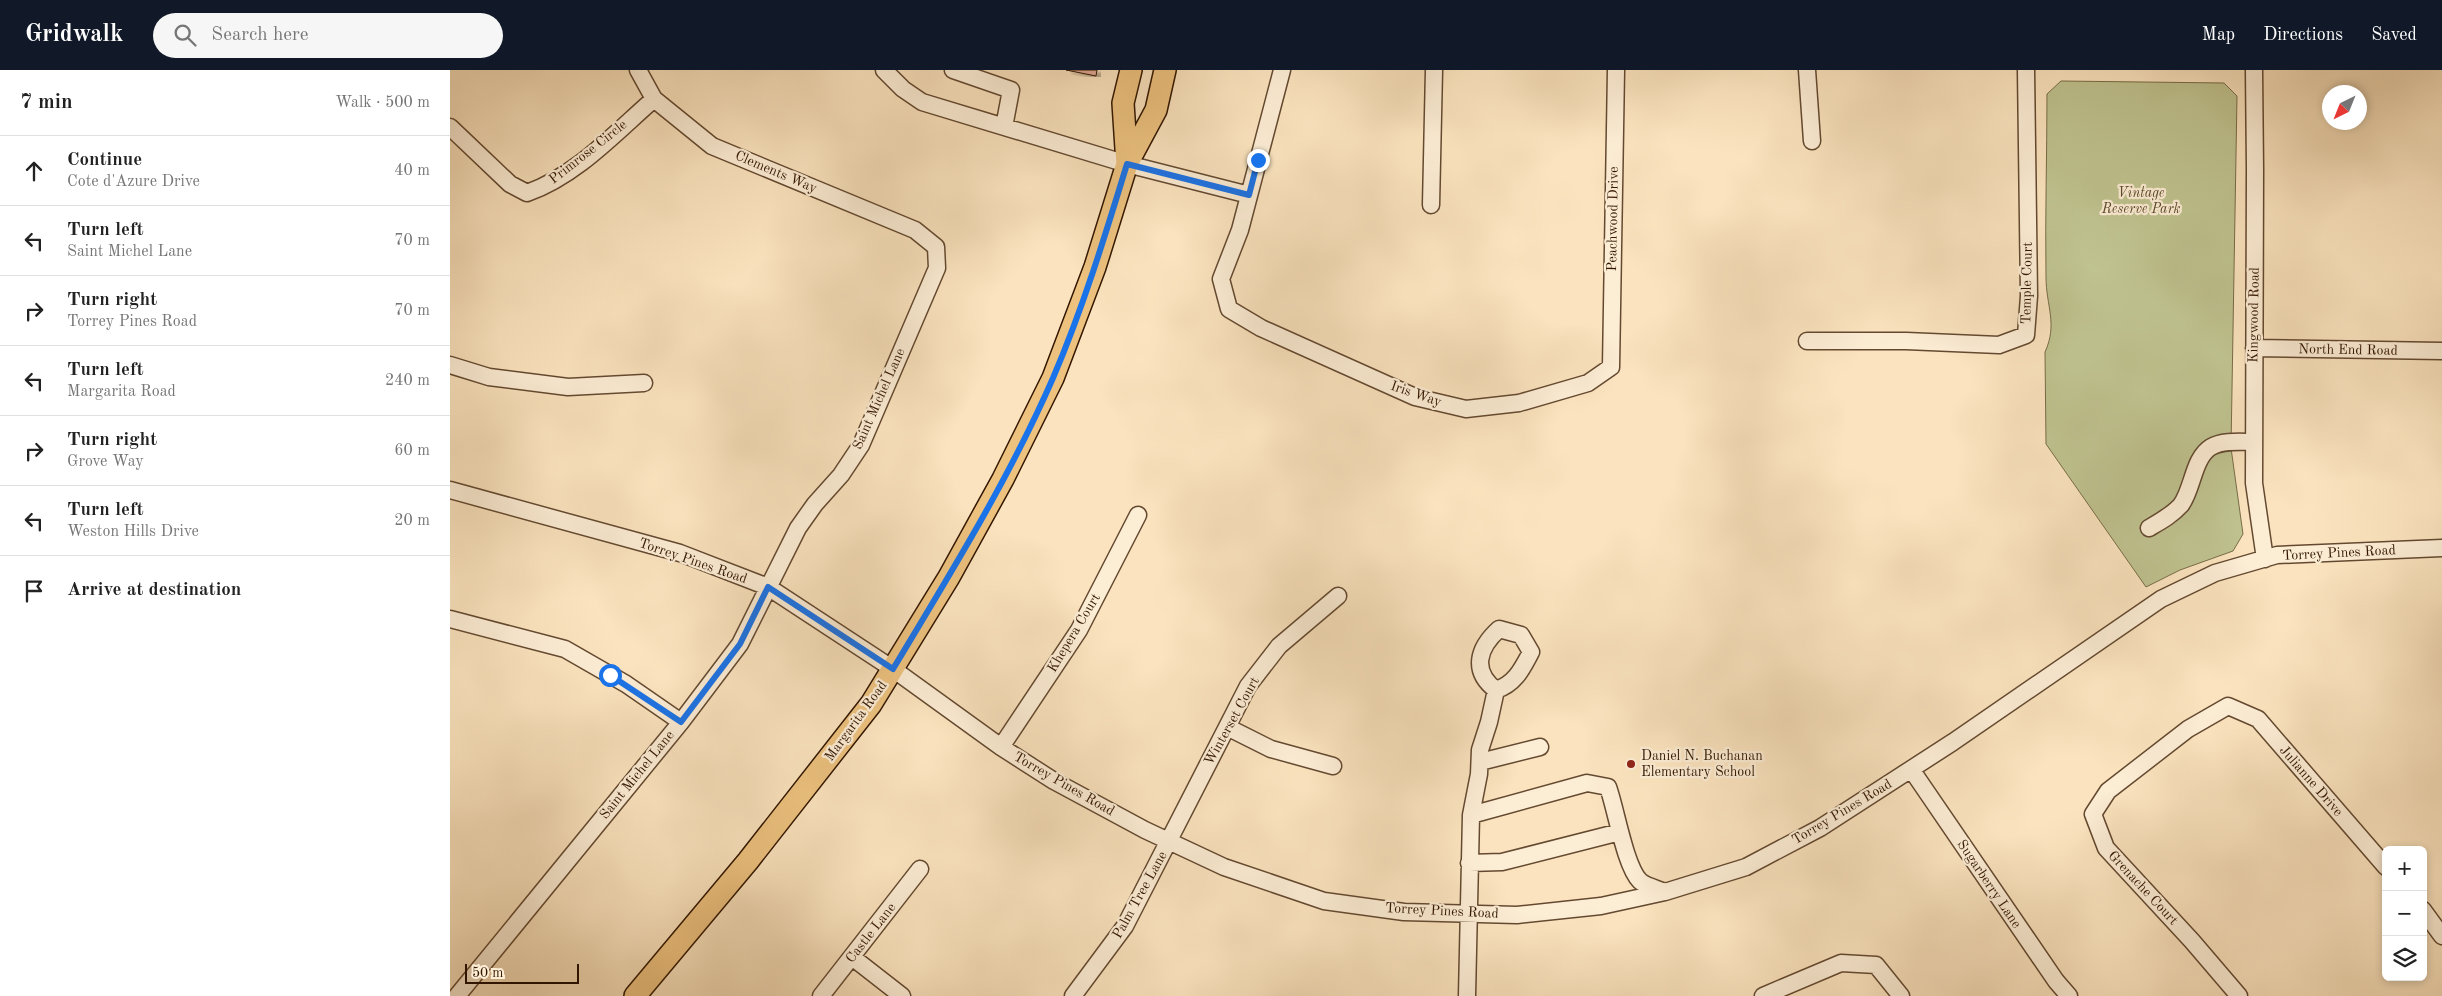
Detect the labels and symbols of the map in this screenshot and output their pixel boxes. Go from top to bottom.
north arrow [2322,85,2367,130]
street label: Primrose Circle [546,117,630,187]
street label: Clements Way [733,148,820,196]
route end [1247,149,1270,172]
street label: Peachwood Drive [1605,166,1621,272]
park label: Vintage Reserve Park [2101,186,2180,216]
street label: Temple Court [2019,242,2035,324]
street label: Kingwood Road [2246,267,2262,363]
street label: North End Road [2298,342,2398,358]
street label: Saint Michel Lane [850,346,908,452]
street label: Iris Way [1389,379,1444,409]
street label: Torrey Pines Road [637,536,749,586]
street label: Torrey Pines Road [2282,543,2396,563]
street label: Khepera Court [1045,591,1103,675]
route start [599,664,622,687]
street label: Winterset Court [1202,674,1262,767]
street label: Margarita Road [822,678,890,764]
street label: Saint Michel Lane [597,728,677,822]
street label: Julianne Drive [2277,743,2345,819]
place label: Daniel N. Buchanan Elementary School [1641,749,1763,779]
street label: Torrey Pines Road [1011,750,1117,818]
marker: Daniel N. Buchanan Elementary School [1625,758,1637,770]
street label: Torrey Pines Road [1790,777,1894,847]
street label: Sugarberry Lane [1954,837,2024,931]
street label: Grenache Court [2105,848,2181,928]
street label: Palm Tree Lane [1110,849,1170,941]
street label: Castle Lane [843,900,899,966]
street label: Torrey Pines Road [1385,901,1499,921]
scale bar [465,961,579,984]

